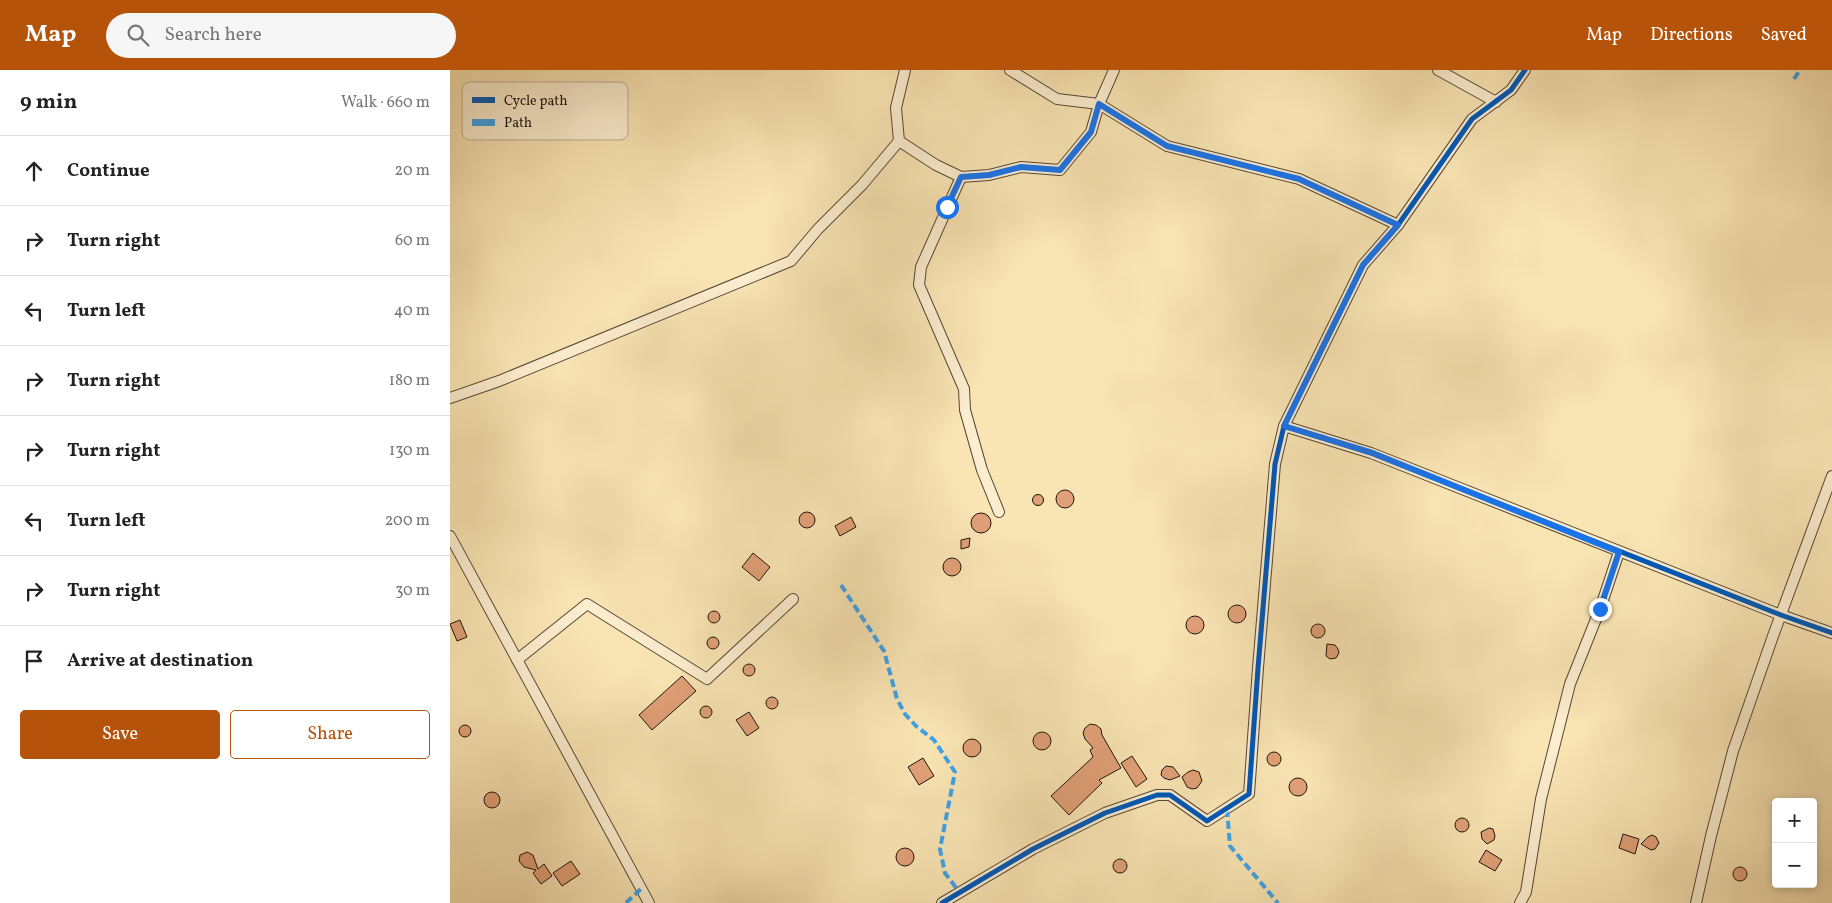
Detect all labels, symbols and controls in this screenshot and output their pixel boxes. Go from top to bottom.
search box [106,13,456,58]
text: Map [25,18,76,52]
icon: search [124,21,152,49]
text: Search here [164,22,262,48]
text: Map [1586,23,1622,48]
text: Directions [1650,23,1733,48]
text: Saved [1761,23,1807,48]
legend [462,82,628,140]
text: 9 min [20,88,77,117]
text: Walk · 660 m [341,92,430,114]
text: Cycle path [504,92,568,111]
text: Path [504,114,532,133]
icon: ahead [20,157,48,185]
text: Continue [67,158,150,184]
text: 20 m [395,160,430,182]
route start [936,196,959,219]
icon: right [20,227,48,255]
text: Turn right [67,228,160,254]
text: 60 m [395,230,430,252]
icon: left [20,297,48,325]
text: Turn left [67,298,146,324]
text: 40 m [394,300,430,322]
icon: right [20,367,48,395]
text: Turn right [67,368,160,394]
text: 180 m [389,370,430,392]
icon: right [20,437,48,465]
text: Turn right [67,438,160,464]
text: 130 m [389,440,430,462]
icon: left [20,507,48,535]
text: Turn left [67,508,146,534]
text: 200 m [385,510,430,532]
icon: right [20,577,48,605]
text: Turn right [67,578,160,604]
text: 30 m [395,580,430,602]
route end [1589,598,1612,621]
icon: arrive [20,647,48,675]
text: Arrive at destination [67,648,253,674]
button: Save [20,710,220,759]
button: Share [230,710,430,759]
map controls [1772,798,1817,888]
button: + [1772,798,1817,843]
button: − [1772,843,1817,888]

